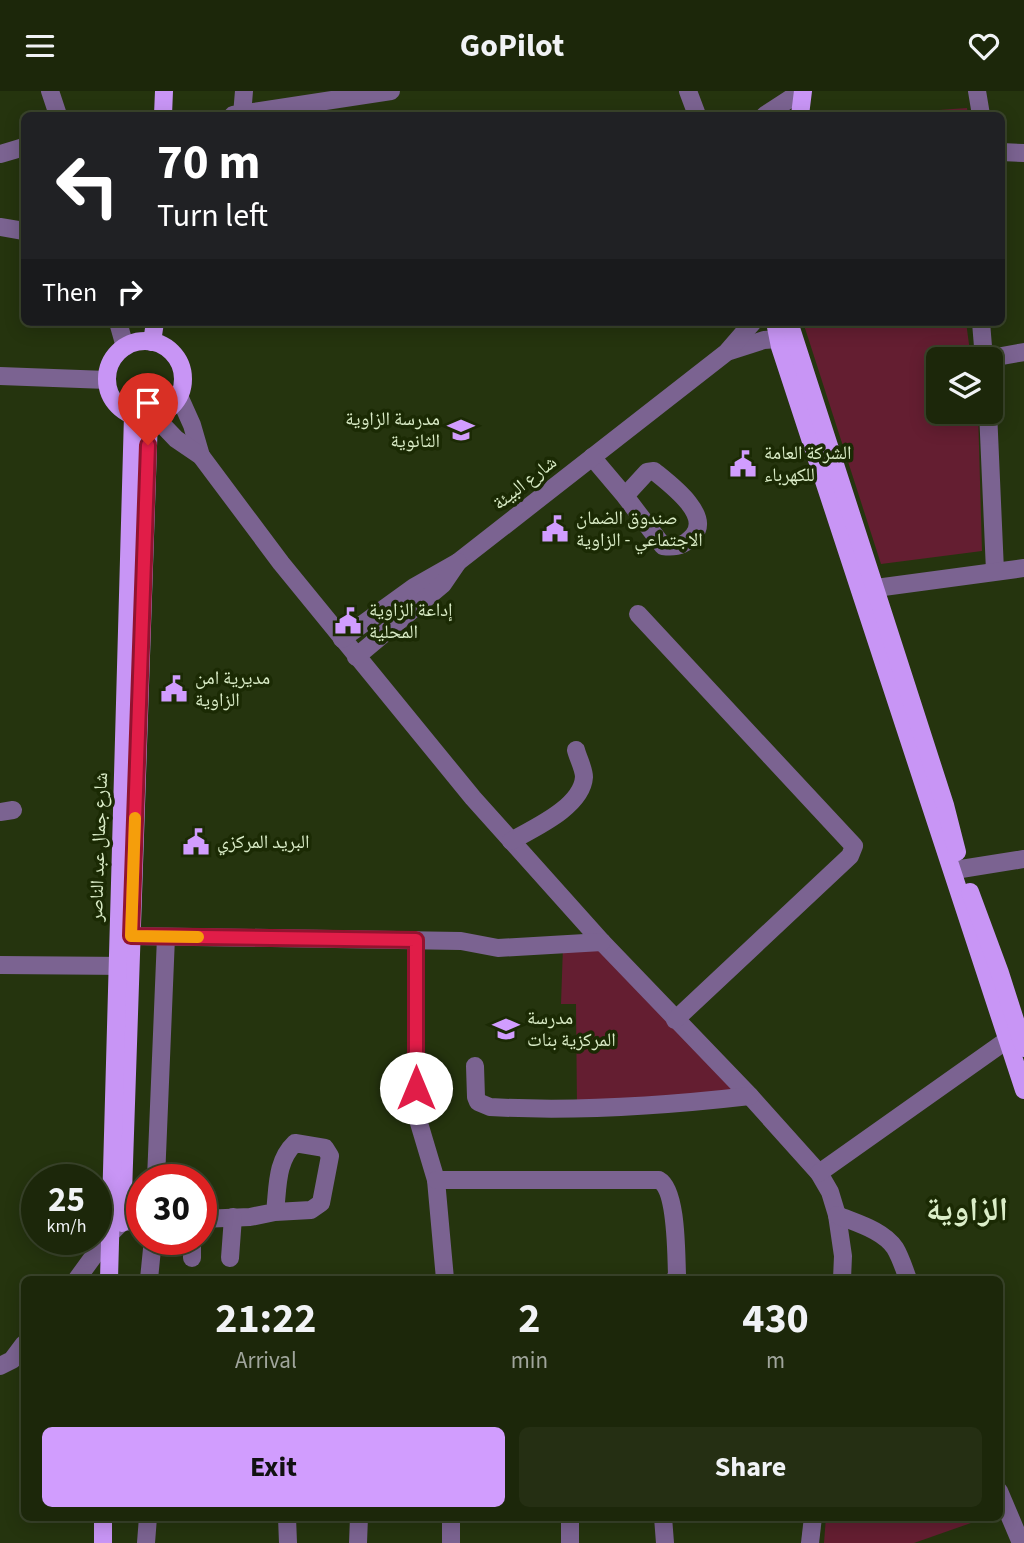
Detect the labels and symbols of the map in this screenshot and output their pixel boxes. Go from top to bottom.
pin [118,373,178,445]
place label: مدرسة الزاوية الثانوية [345,406,440,455]
school or university icon: مدرسة الزاوية الثانوية [446,415,476,445]
place label: الشركة العامة للكهرباء [764,440,852,489]
street label: شارع البيئة [487,449,563,517]
public building icon: الشركة العامة للكهرباء [728,449,758,479]
place label: صندوق الضمان الاجتماعي - الزاوية [576,505,703,554]
public building icon: صندوق الضمان الاجتماعي - الزاوية [540,514,570,544]
place label: إداعة الزاوية المحلية [369,597,453,646]
public building icon: إداعة الزاوية المحلية [333,606,363,636]
place label: مديرية امن الزاوية [195,665,270,714]
public building icon: مديرية امن الزاوية [159,674,189,704]
street label: شارع جمال عبد الناصر [83,772,115,923]
public building icon: البريد المركزي [181,827,211,857]
place label: البريد المركزي [217,829,309,856]
place label: مدرسة المركزية بنات [527,1005,616,1054]
school or university icon: مدرسة المركزية بنات [491,1014,521,1044]
position arrow [379,1051,453,1125]
speed limit sign: 30 [126,1164,217,1255]
district label: الزاوية [926,1186,1008,1233]

